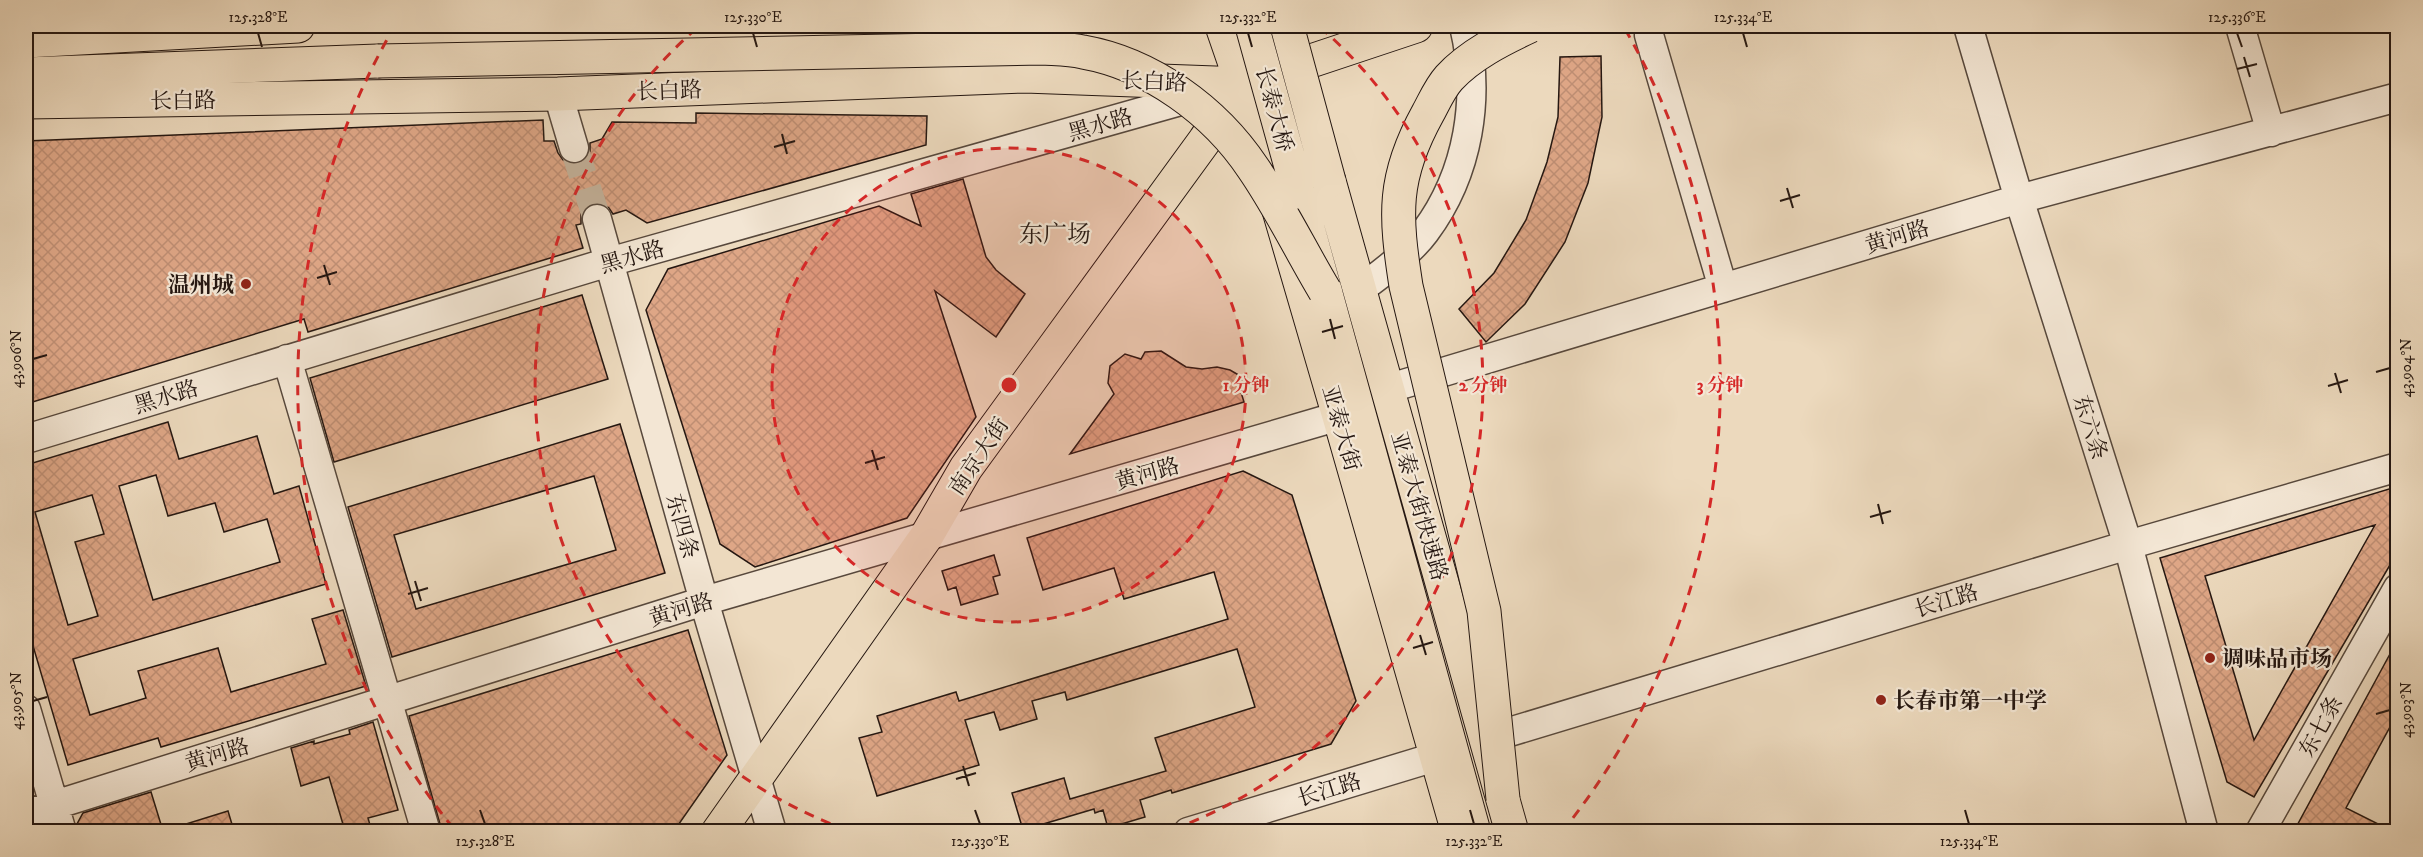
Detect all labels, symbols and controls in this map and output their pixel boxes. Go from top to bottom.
text: 125.328°E [228,8,288,27]
text: 125.330°E [724,8,782,27]
text: 125.332°E [1219,8,1277,27]
text: 125.334°E [1714,8,1773,27]
text: 125.336°E [2208,8,2266,27]
street label: 长泰大桥 [1249,63,1298,155]
street label: 长白路 [1120,68,1187,97]
street label: 长白路 [636,77,703,106]
street label: 长白路 [150,87,216,116]
street label: 黑水路 [1065,103,1136,148]
street label: 黄河路 [1862,215,1933,260]
district label: 东广场 [1019,220,1091,250]
street label: 黑水路 [597,235,668,280]
place label: 温州城 [168,272,234,299]
marker: 温州城 [239,277,253,291]
text: 43.906°N [7,330,26,388]
text: 43.904°N [2397,338,2416,398]
street label: 黑水路 [131,375,202,420]
centre of rings [999,375,1019,395]
text: 1 分钟 [1223,375,1269,397]
text: 2 分钟 [1459,375,1507,397]
text: 3 分钟 [1697,375,1743,397]
street label: 亚泰大街 [1315,382,1366,474]
street label: 东六条 [2067,392,2113,463]
street label: 南京大街 [943,413,1015,501]
street label: 亚泰大街快速路 [1384,429,1453,584]
street label: 黄河路 [1112,452,1183,497]
street label: 东四条 [659,491,704,562]
street label: 长江路 [1911,579,1982,624]
street label: 黄河路 [646,588,717,633]
place label: 调味品市场 [2222,646,2332,673]
marker: 调味品市场 [2203,651,2217,665]
text: 43.905°N [7,672,26,730]
text: 43.903°N [2397,682,2416,738]
place label: 长春市第一中学 [1893,688,2047,715]
street label: 东七条 [2294,691,2349,762]
marker: 长春市第一中学 [1874,693,1888,707]
street label: 黄河路 [182,733,253,778]
street label: 长江路 [1294,768,1365,813]
text: 125.328°E [455,832,515,851]
text: 125.330°E [951,832,1009,851]
text: 125.332°E [1445,832,1503,851]
text: 125.334°E [1940,832,1999,851]

